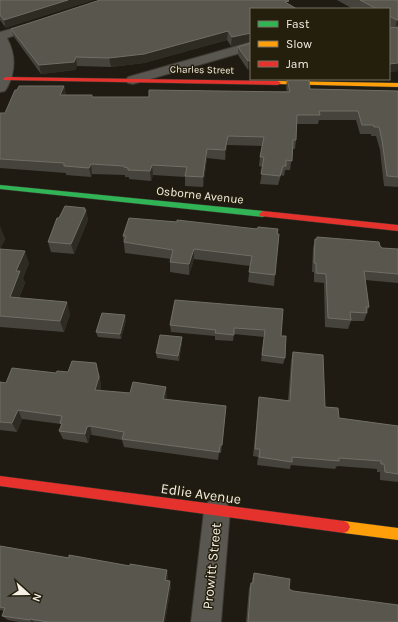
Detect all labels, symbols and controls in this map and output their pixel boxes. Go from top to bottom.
legend [250,8,390,80]
text: Fast [286,17,310,31]
text: Slow [286,37,312,51]
text: Jam [286,57,309,71]
street label: Charles Street [170,63,234,77]
street label: Osborne Avenue [156,183,244,207]
street label: Edlie Avenue [160,480,242,508]
street label: Prowitt Street [199,522,225,610]
north arrow [8,574,48,614]
text: N [29,591,44,603]

